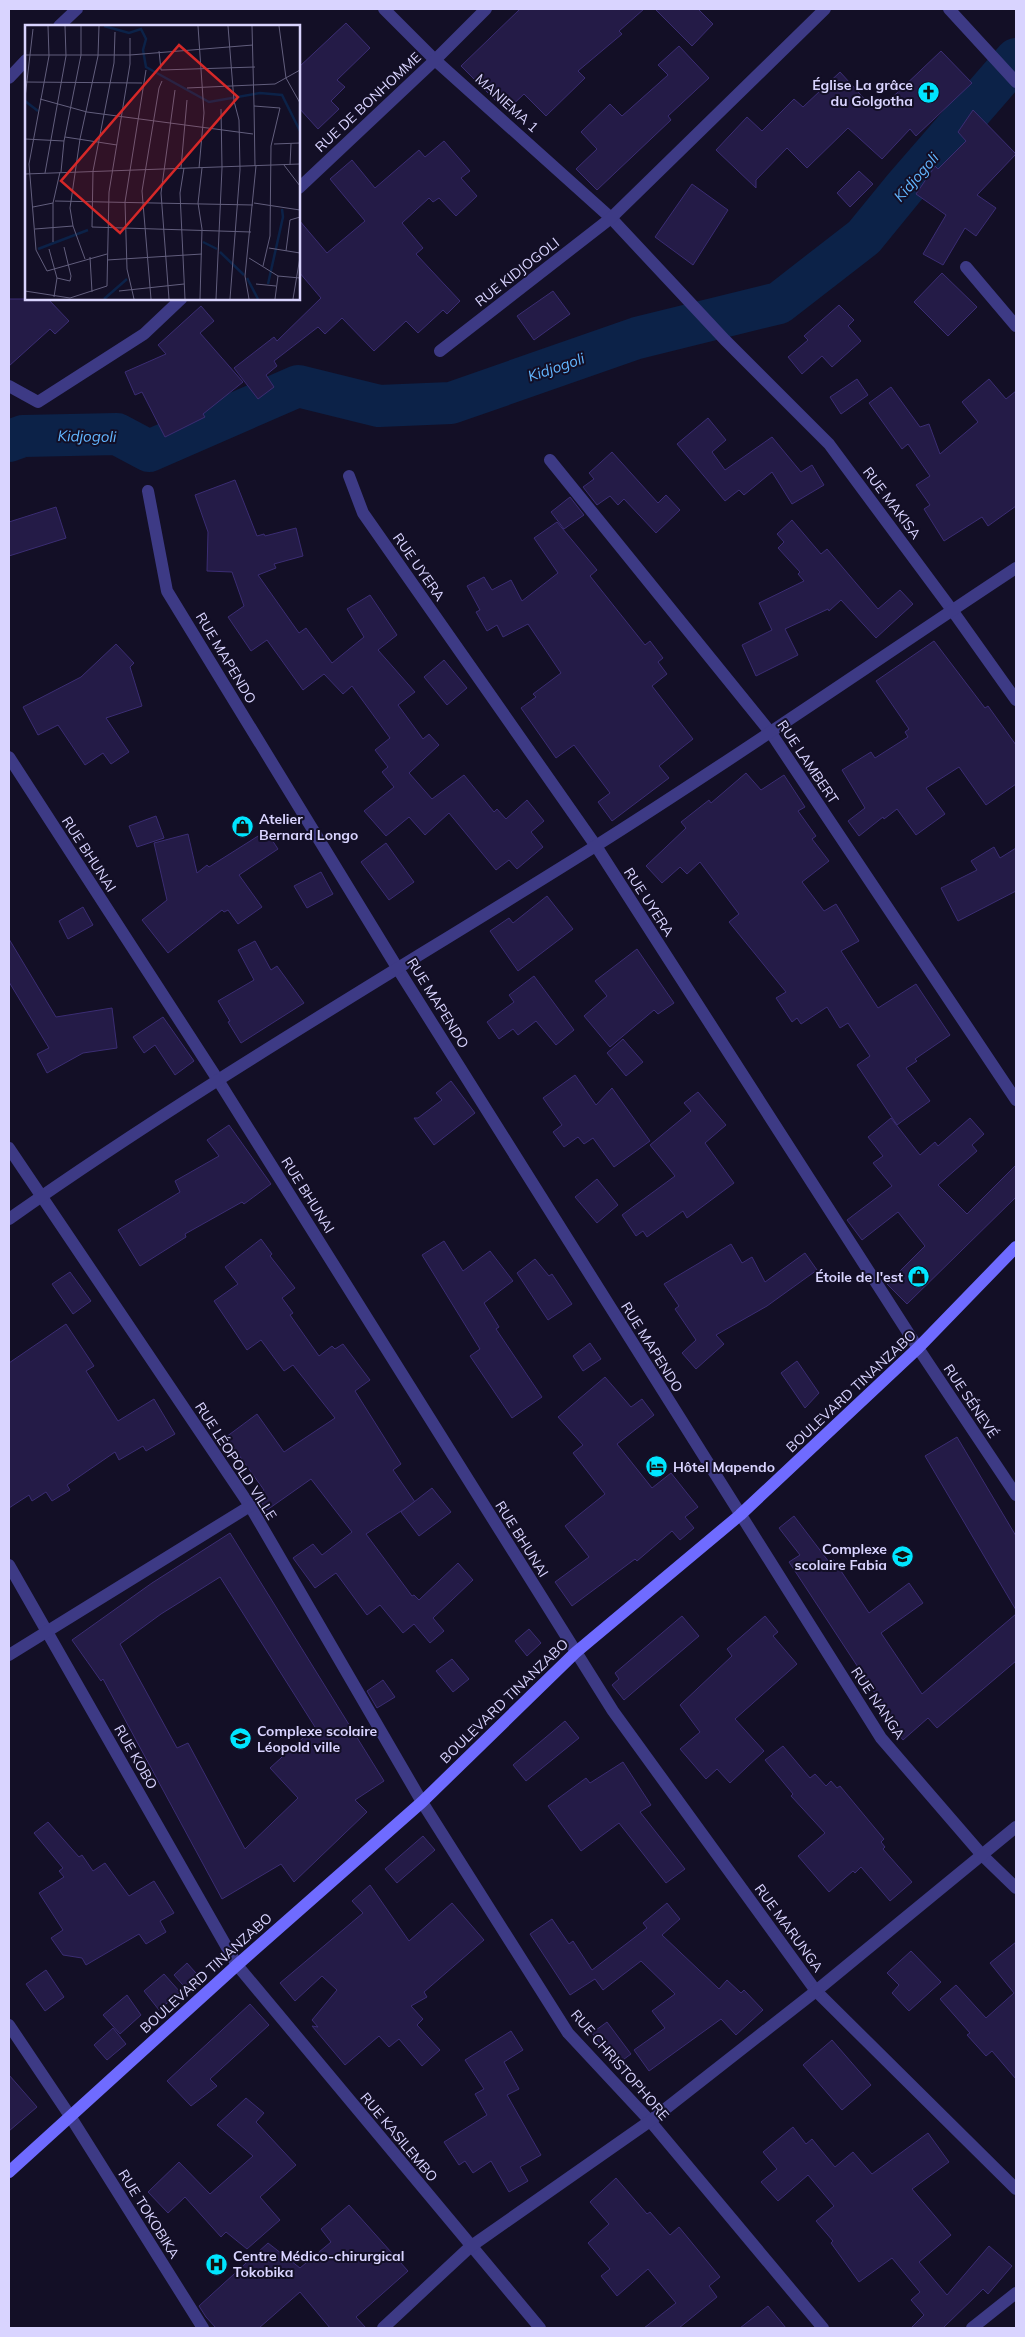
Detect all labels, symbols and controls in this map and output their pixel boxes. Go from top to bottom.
inset map [25,25,300,300]
street label: RUE DE BONHOMME [311,48,425,156]
street label: MANIEMA 1 [472,70,542,136]
place label: Église La grâce du Golgotha [812,76,913,110]
church icon: Église La grâce du Golgotha [917,81,941,105]
water label: Kidjogoli [889,148,943,205]
street label: RUE KIDJOGOLI [471,233,563,311]
water label: Kidjogoli [525,348,587,386]
water label: Kidjogoli [57,426,117,446]
street label: RUE MAKISA [859,463,925,543]
street label: RUE UYERA [389,530,449,605]
street label: RUE MAPENDO [192,609,260,707]
street label: RUE LAMBERT [773,717,843,808]
place label: Atelier Bernard Longo [259,810,358,844]
street label: RUE BHUNAI [58,813,120,895]
shop icon: Atelier Bernard Longo [231,815,255,839]
street label: RUE UYERA [620,864,678,941]
street label: RUE MAPENDO [403,954,473,1052]
street label: RUE BHUNAI [277,1153,339,1237]
shop icon: Étoile de l'est [907,1265,931,1289]
place label: Étoile de l'est [815,1268,904,1286]
street label: RUE MAPENDO [617,1298,687,1396]
street label: BOULEVARD TINANZABO [782,1326,920,1456]
street label: RUE SÉNEVÉ [940,1361,1002,1441]
street label: RUE LÉOPOLD VILLE [191,1399,281,1523]
hotel icon: Hôtel Mapendo [645,1455,669,1479]
place label: Hôtel Mapendo [673,1458,775,1476]
street label: RUE BHUNAI [491,1497,553,1581]
place label: Complexe scolaire Fabia [794,1540,887,1574]
school or university icon: Complexe scolaire Fabia [891,1545,915,1569]
street label: BOULEVARD TINANZABO [436,1635,572,1767]
street label: RUE NANGA [847,1663,909,1743]
street label: RUE KOBO [110,1722,162,1792]
place label: Complexe scolaire Léopold ville [257,1722,378,1756]
school or university icon: Complexe scolaire Léopold ville [229,1727,253,1751]
street label: RUE MARUNGA [751,1880,828,1976]
street label: BOULEVARD TINANZABO [136,1909,276,2037]
street label: RUE CHRISTOPHORE [567,2006,673,2124]
street label: RUE KASILEMBO [356,2089,442,2185]
street label: RUE TOKOBIKA [114,2166,184,2262]
place label: Centre Médico-chirurgical Tokobika [233,2247,404,2281]
hospital icon: Centre Médico-chirurgical Tokobika [205,2252,229,2276]

